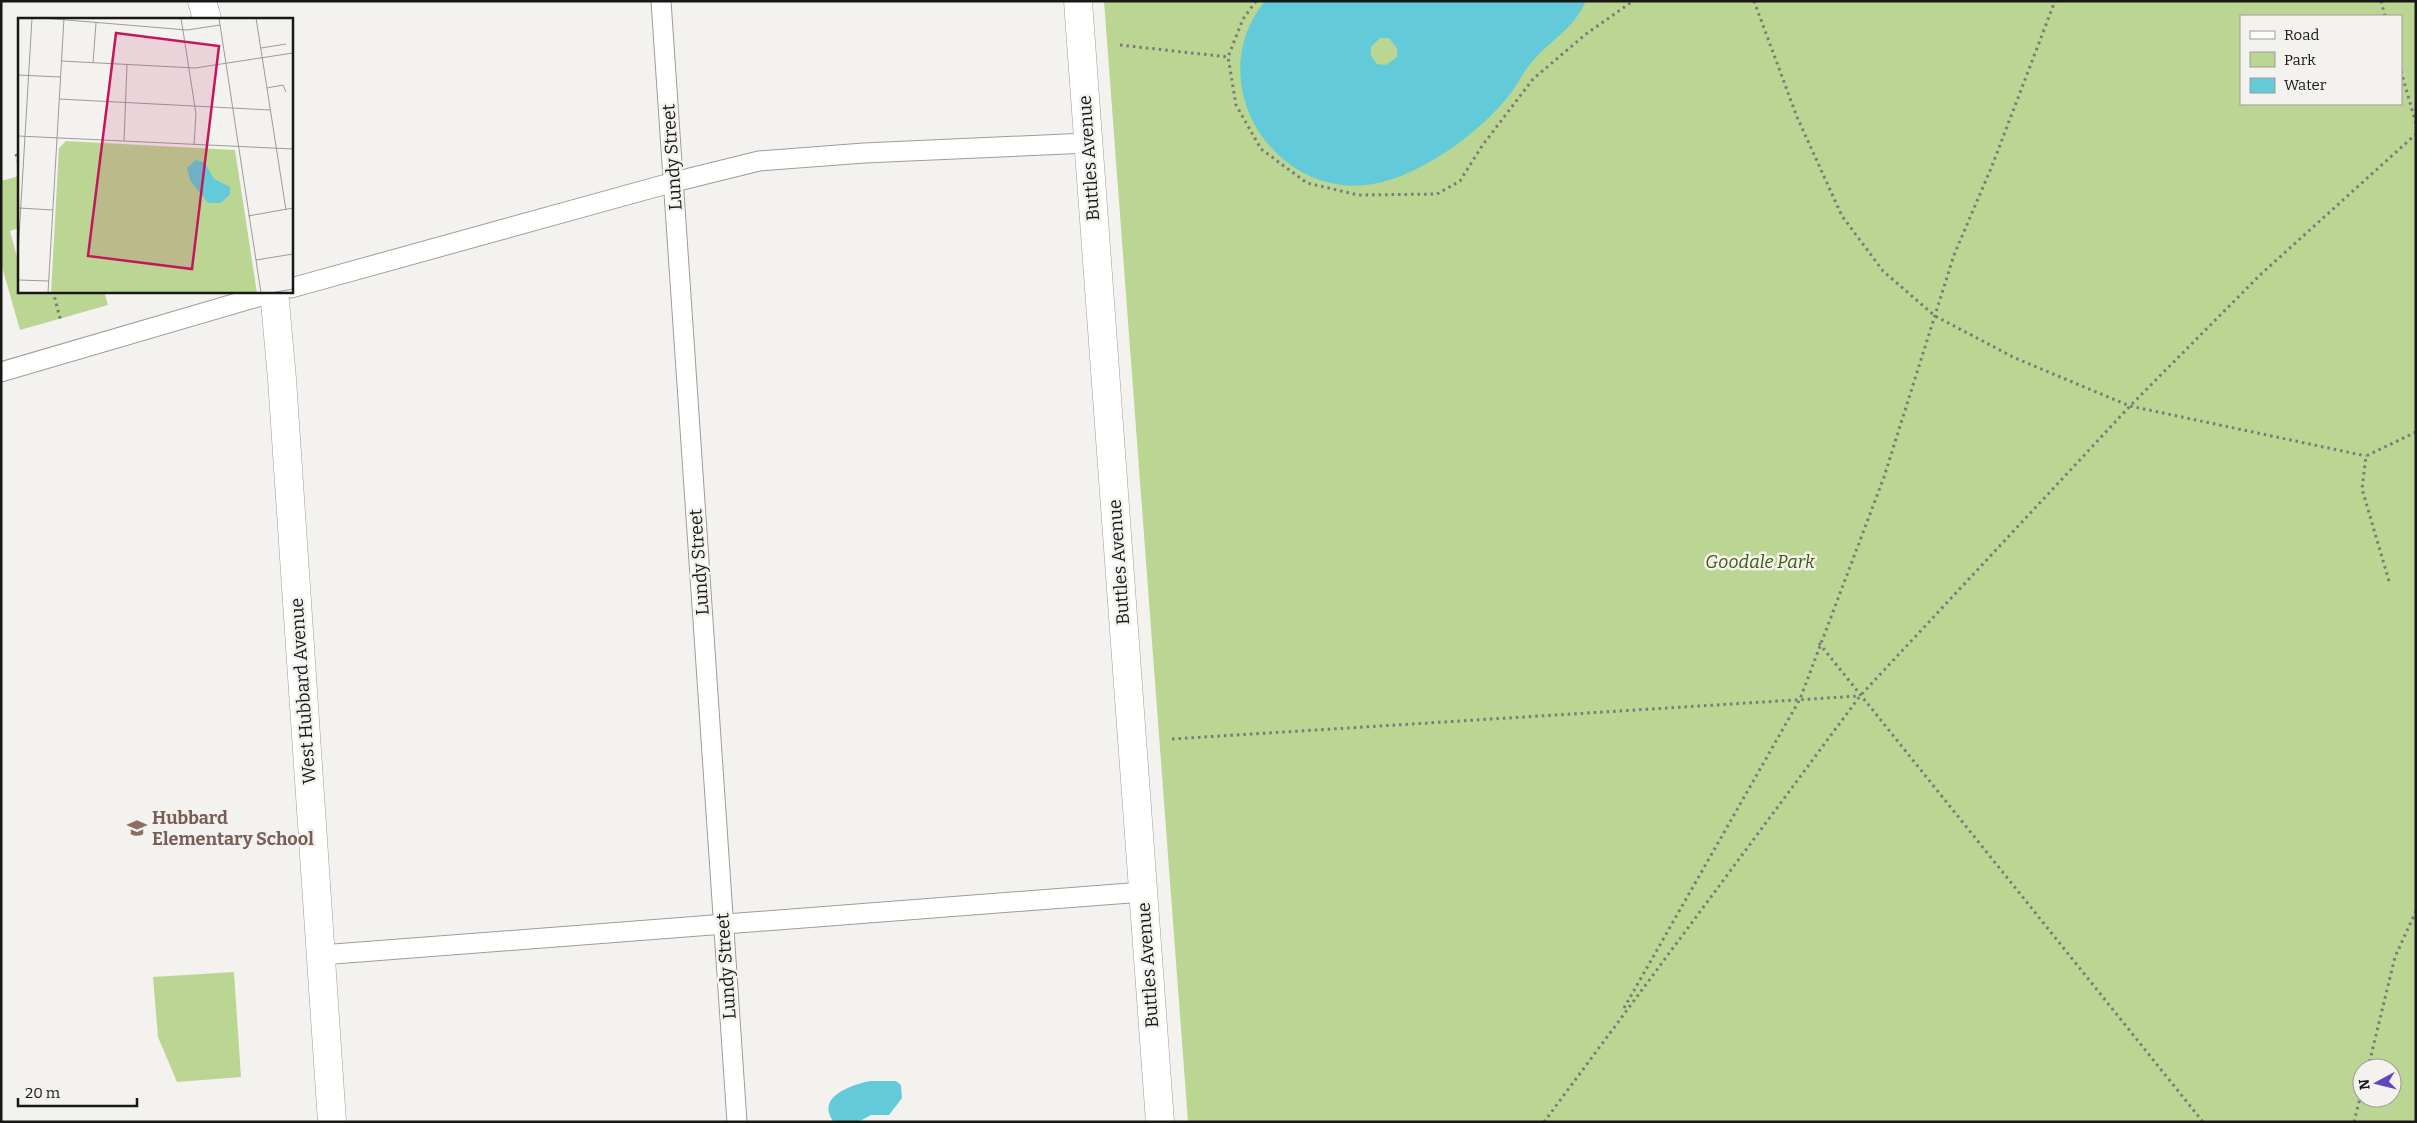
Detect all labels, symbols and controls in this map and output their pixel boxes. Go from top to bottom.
legend [2240,15,2402,105]
inset map [18,18,292,292]
text: Road [2284,26,2319,44]
text: Park [2284,51,2316,69]
text: Water [2284,76,2327,94]
street label: Buttles Avenue [1074,94,1104,222]
street label: Lundy Street [657,103,687,211]
street label: Buttles Avenue [1104,498,1134,626]
street label: Lundy Street [684,508,714,616]
park label: Goodale Park [1705,551,1815,573]
street label: West Hubbard Avenue [286,597,320,785]
place label: Hubbard Elementary School [152,807,314,850]
school or university icon: Hubbard Elementary School [126,817,148,839]
street label: Buttles Avenue [1133,901,1163,1029]
street label: Lundy Street [711,912,741,1020]
north arrow [2352,1058,2402,1108]
scale bar [18,1076,136,1108]
text: N [2355,1078,2374,1091]
text: 20 m [25,1084,61,1102]

